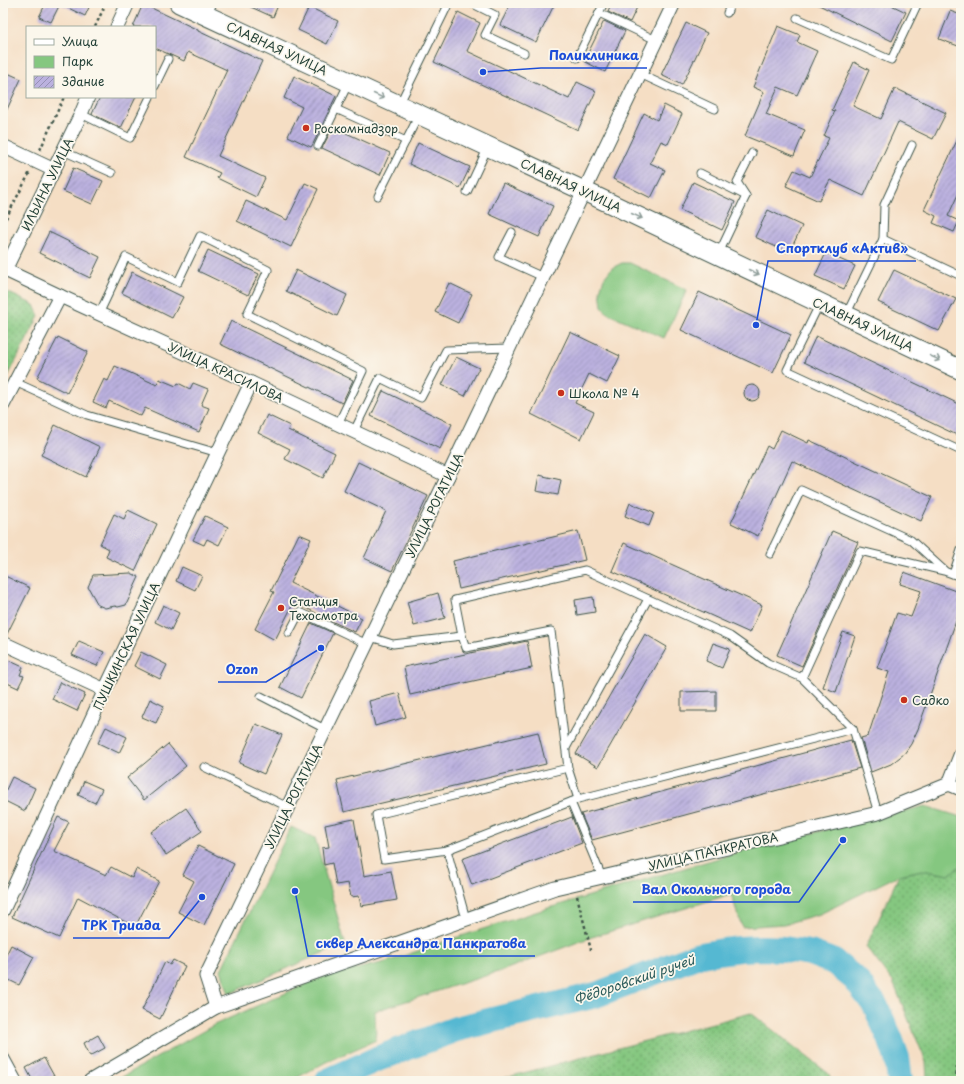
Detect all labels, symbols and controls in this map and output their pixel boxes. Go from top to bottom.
street label: СЛАВНАЯ УЛИЦА [224,17,330,79]
legend [26,26,156,98]
text: Улица [62,32,98,50]
callout: Поликлиника [541,43,647,68]
text: Поликлиника [549,45,639,64]
text: Парк [62,52,94,70]
text: Здание [62,72,104,90]
one-way arrow [373,93,385,100]
place label: Роскомнадзор [314,119,398,137]
marker: Роскомнадзор [301,123,311,133]
street label: ИЛЬИНА УЛИЦА [17,134,77,234]
street label: СЛАВНАЯ УЛИЦА [518,154,624,216]
one-way arrow [630,213,642,220]
callout: Спортклуб «Актив» [768,236,916,261]
text: Спортклуб «Актив» [776,238,908,257]
one-way arrow [748,269,760,276]
street label: СЛАВНАЯ УЛИЦА [810,293,916,355]
street label: УЛИЦА КРАСИЛОВА [165,337,287,407]
one-way arrow [928,355,940,362]
place label: Школа № 4 [569,384,639,402]
marker: Школа № 4 [556,388,566,398]
street label: УЛИЦА РОГАТИЦА [401,449,467,561]
street label: ПУШКИНСКАЯ УЛИЦА [88,579,164,713]
place label: Станция Техосмотра [289,592,359,624]
marker: Станция Техосмотра [276,603,286,613]
callout: Ozon [218,657,266,682]
text: Ozon [226,659,258,678]
place label: Садко [912,691,949,709]
marker: Садко [899,695,909,705]
street label: УЛИЦА РОГАТИЦА [260,740,326,852]
street label: УЛИЦА ПАНКРАТОВА [646,827,780,875]
callout: Вал Окольного города [633,877,799,902]
text: Вал Окольного города [641,879,791,898]
callout: ТРК Триада [73,913,169,938]
text: ТРК Триада [81,915,161,934]
callout: сквер Александра Панкратова [308,931,535,956]
text: сквер Александра Панкратова [316,933,527,952]
water label: Фёдоровский ручей [571,949,698,1009]

